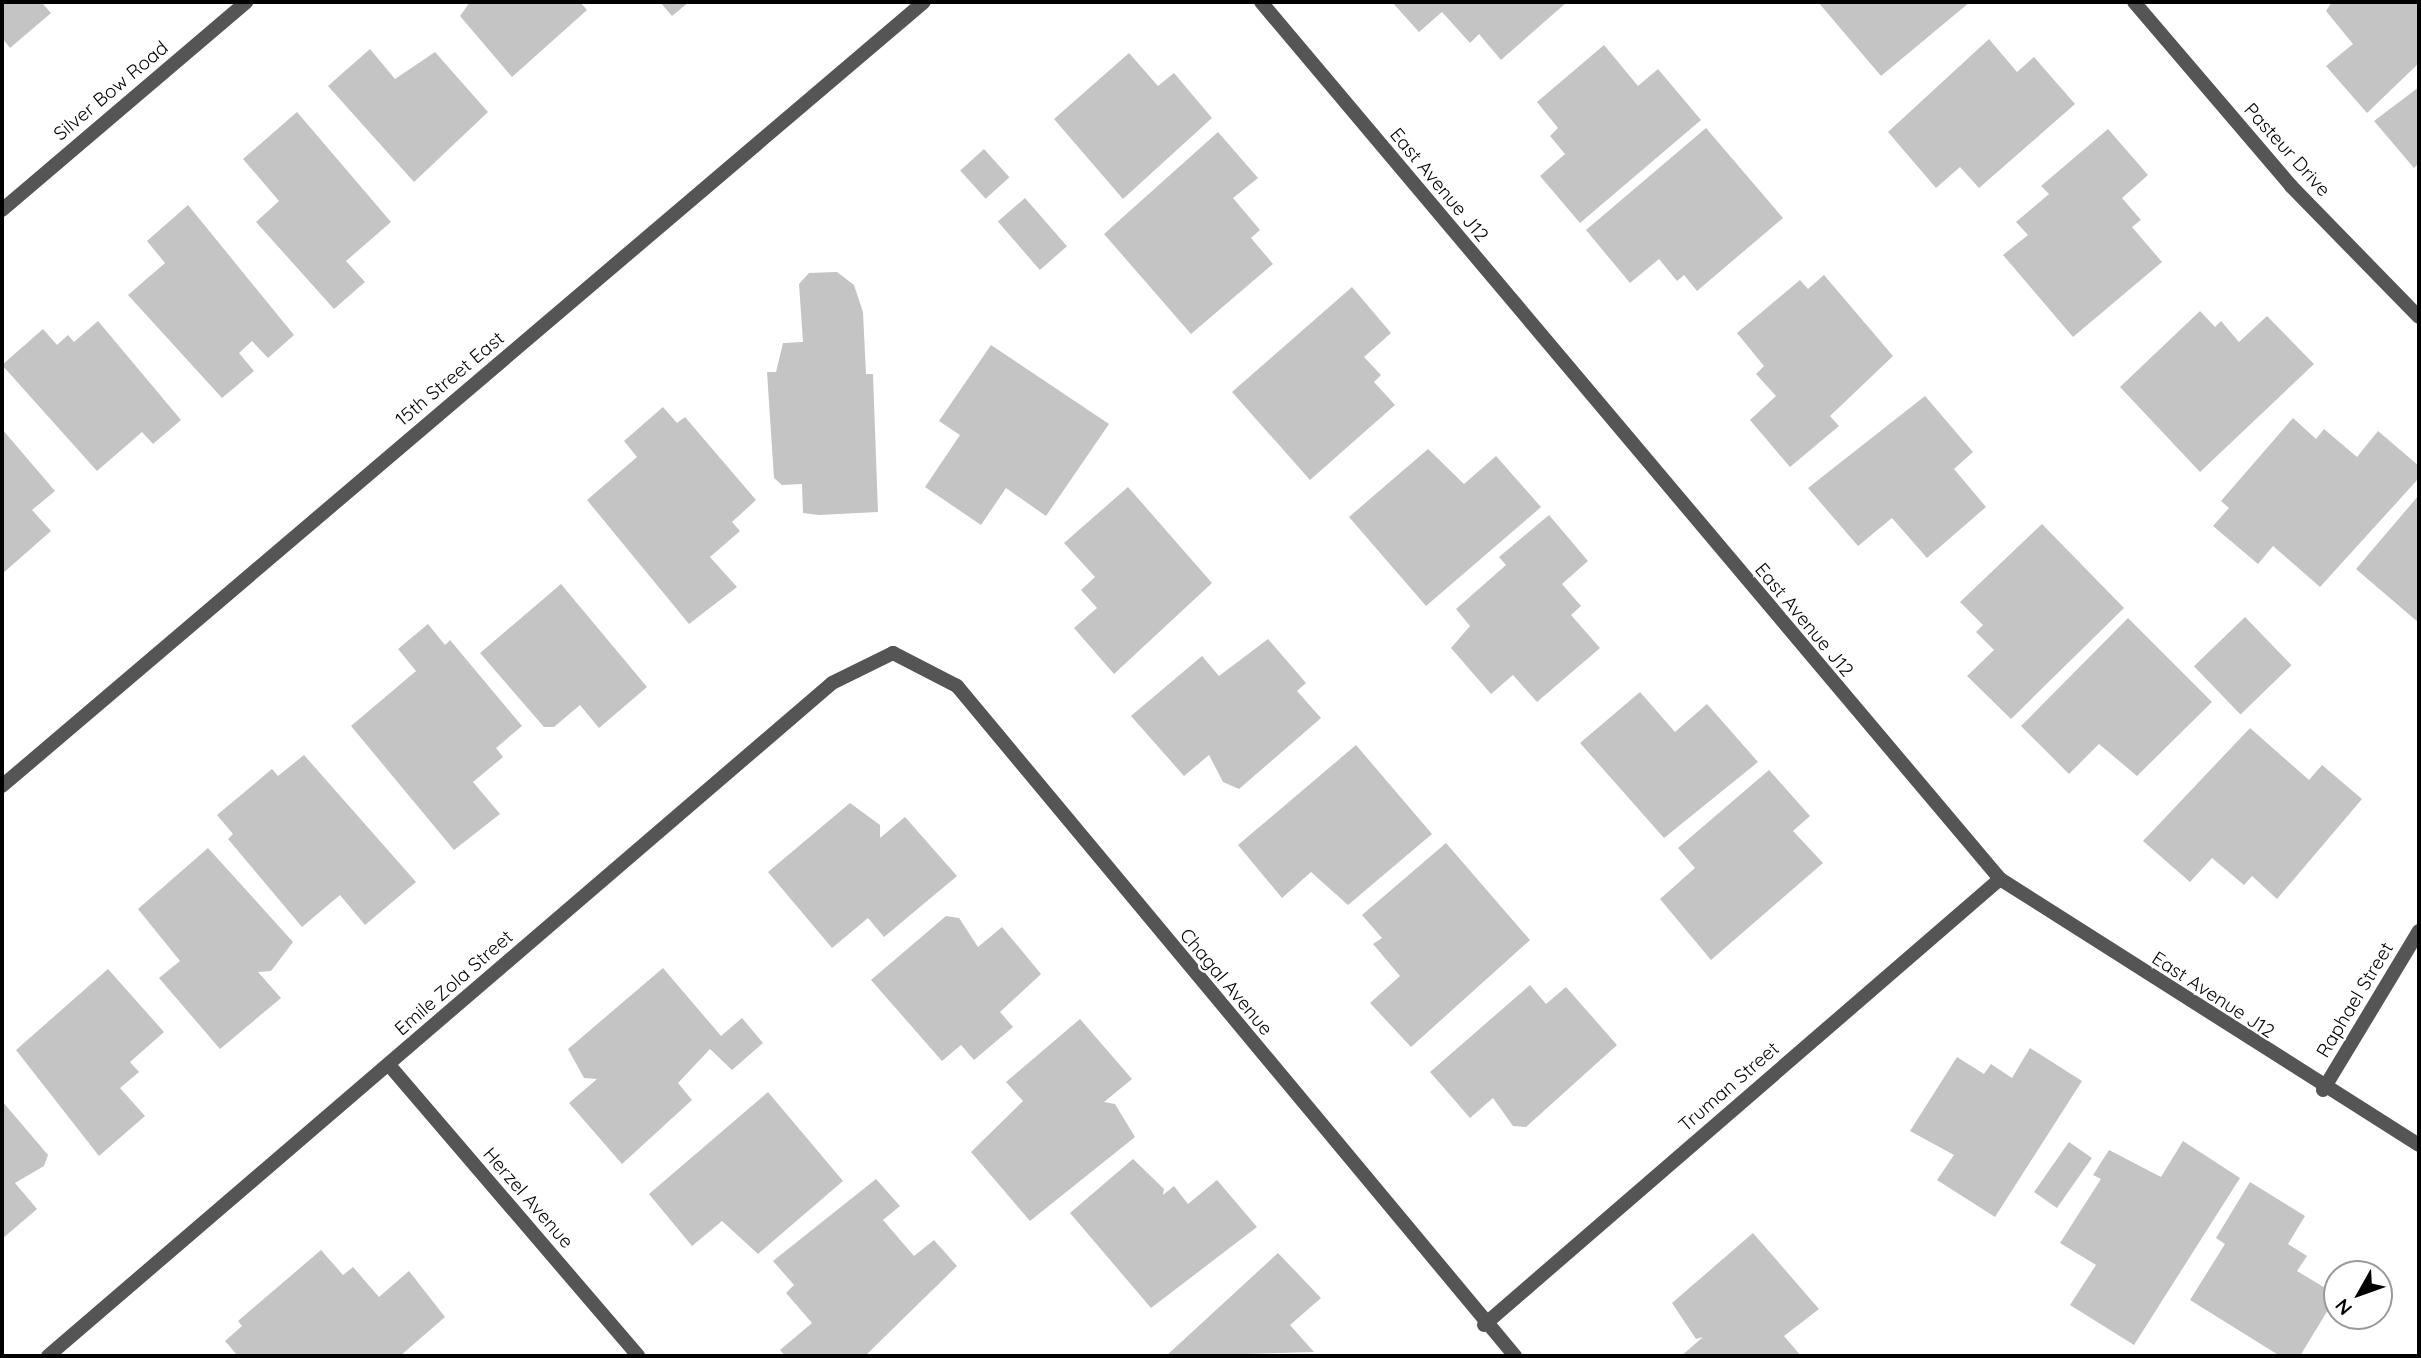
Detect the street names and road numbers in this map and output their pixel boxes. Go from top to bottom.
street label: Silver Bow Road [49,37,173,145]
street label: Pasteur Drive [2239,99,2335,201]
street label: East Avenue J12 [1385,123,1493,247]
street label: 15th Street East [391,327,509,431]
street label: East Avenue J12 [1750,558,1858,682]
street label: Chagal Avenue [1175,924,1277,1040]
street label: Emile Zola Street [390,926,518,1040]
street label: Raphael Street [2312,938,2398,1062]
street label: East Avenue J12 [2147,947,2279,1043]
street label: Truman Street [1674,1037,1784,1137]
street label: Herzel Avenue [478,1143,578,1253]

